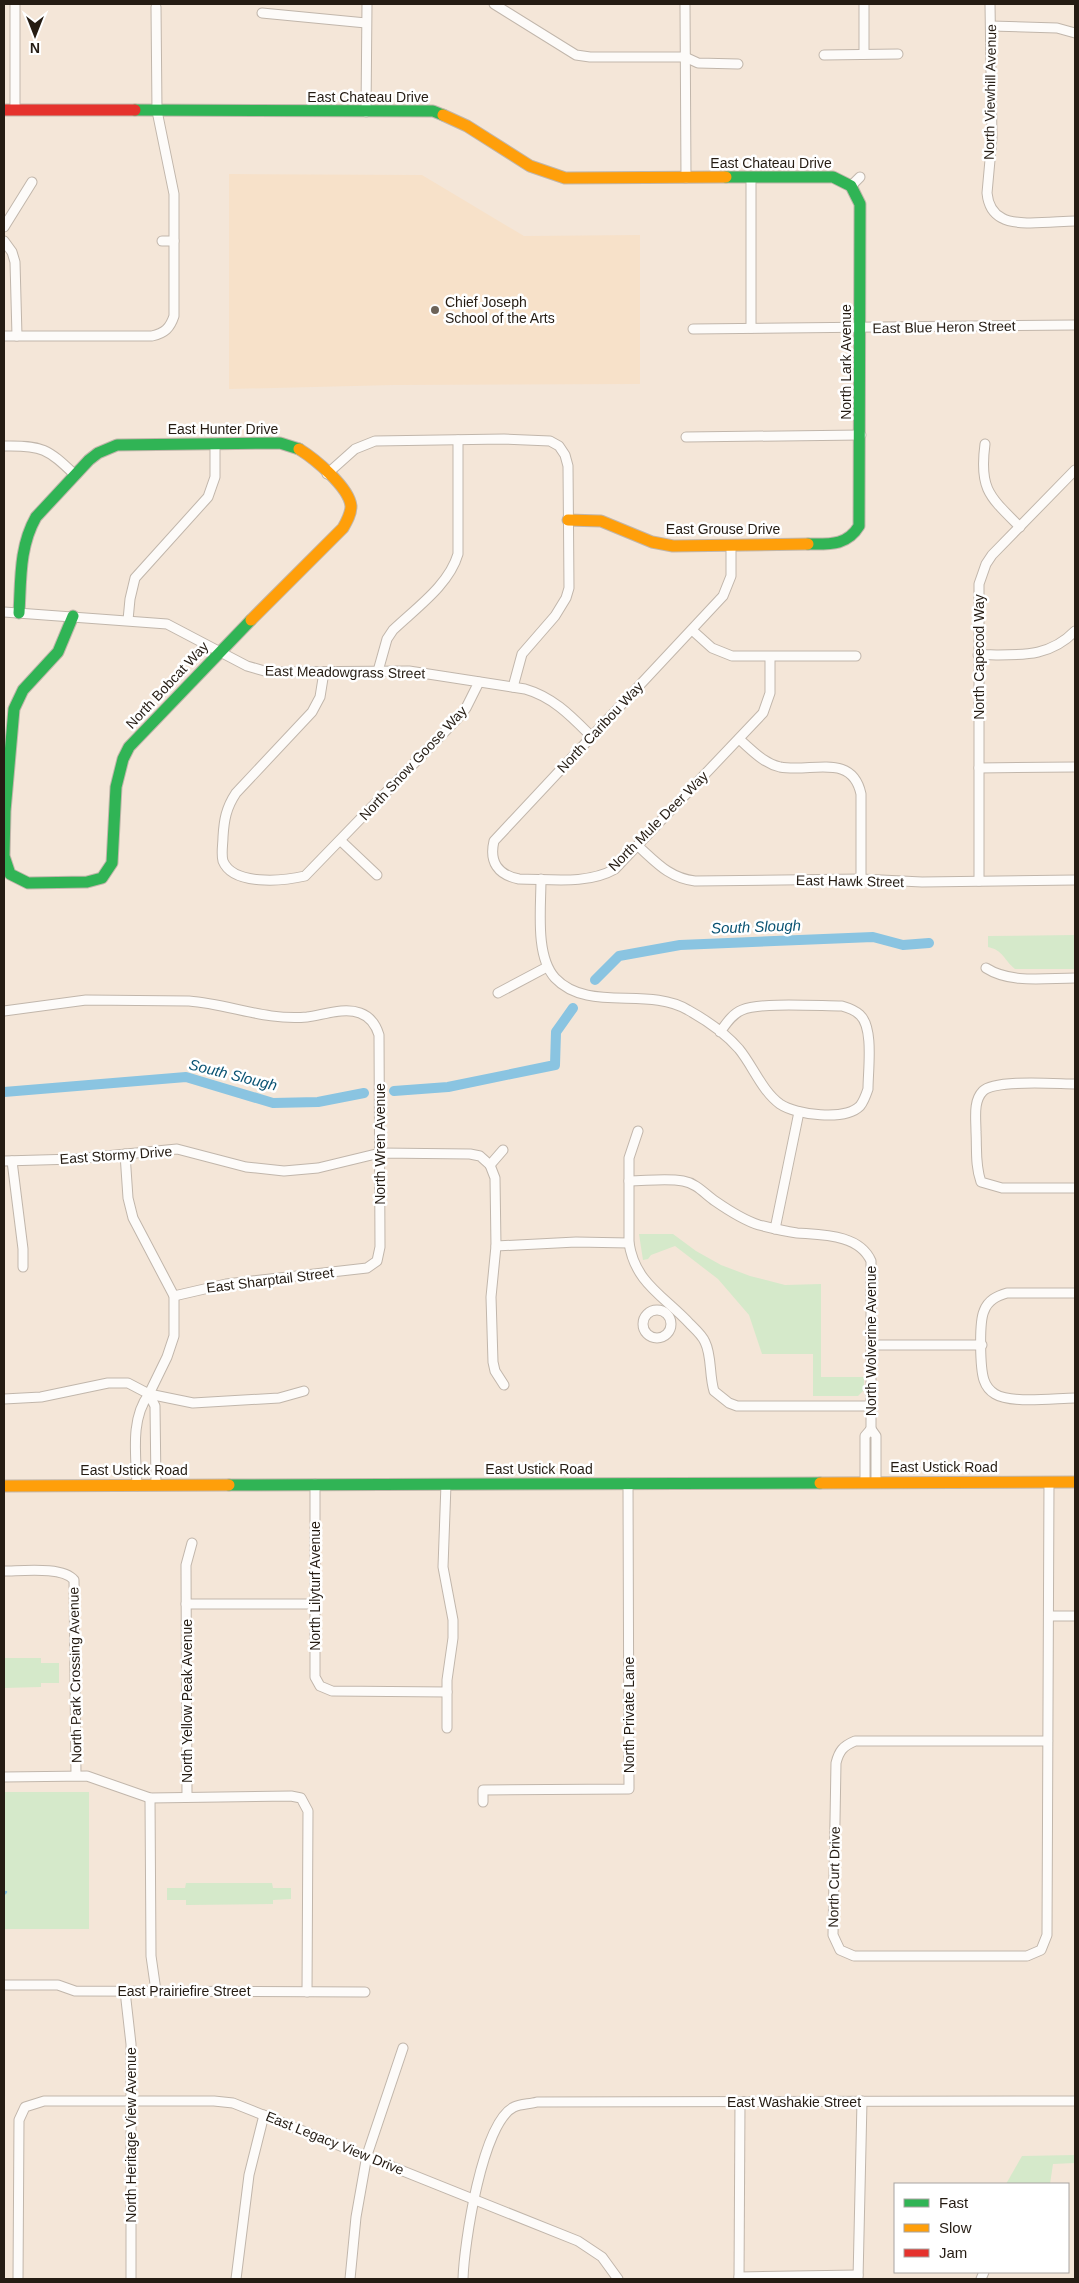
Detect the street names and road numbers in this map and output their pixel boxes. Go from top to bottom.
street label: North Viewhill Avenue [981,24,999,160]
street label: East Chateau Drive [307,89,429,105]
street label: East Chateau Drive [710,155,832,171]
street label: North Lark Avenue [838,304,854,420]
street label: East Blue Heron Street [872,318,1016,336]
street label: East Hunter Drive [168,421,278,437]
street label: East Grouse Drive [666,521,780,537]
street label: North Capecod Way [971,594,987,720]
street label: North Bobcat Way [123,638,211,732]
street label: East Meadowgrass Street [265,663,425,681]
street label: North Caribou Way [554,678,646,776]
street label: North Snow Goose Way [356,703,470,823]
street label: North Mule Deer Way [605,768,711,874]
street label: East Hawk Street [796,872,904,890]
street label: North Wren Avenue [372,1083,388,1205]
street label: East Stormy Drive [59,1143,173,1167]
street label: East Sharptail Street [205,1264,335,1296]
street label: North Wolverine Avenue [863,1266,879,1416]
street label: East Ustick Road [890,1459,998,1475]
street label: East Ustick Road [485,1461,593,1477]
street label: East Ustick Road [80,1462,188,1478]
street label: North Lilyturf Avenue [307,1521,323,1651]
street label: North Park Crossing Avenue [65,1586,85,1763]
street label: North Yellow Peak Avenue [179,1619,195,1783]
street label: North Private Lane [621,1656,637,1773]
street label: North Curt Drive [825,1826,843,1928]
street label: East Prairiefire Street [117,1983,251,1999]
street label: North Heritage View Avenue [123,2047,139,2223]
street label: East Washakie Street [727,2094,861,2110]
street label: East Legacy View Drive [264,2108,407,2178]

